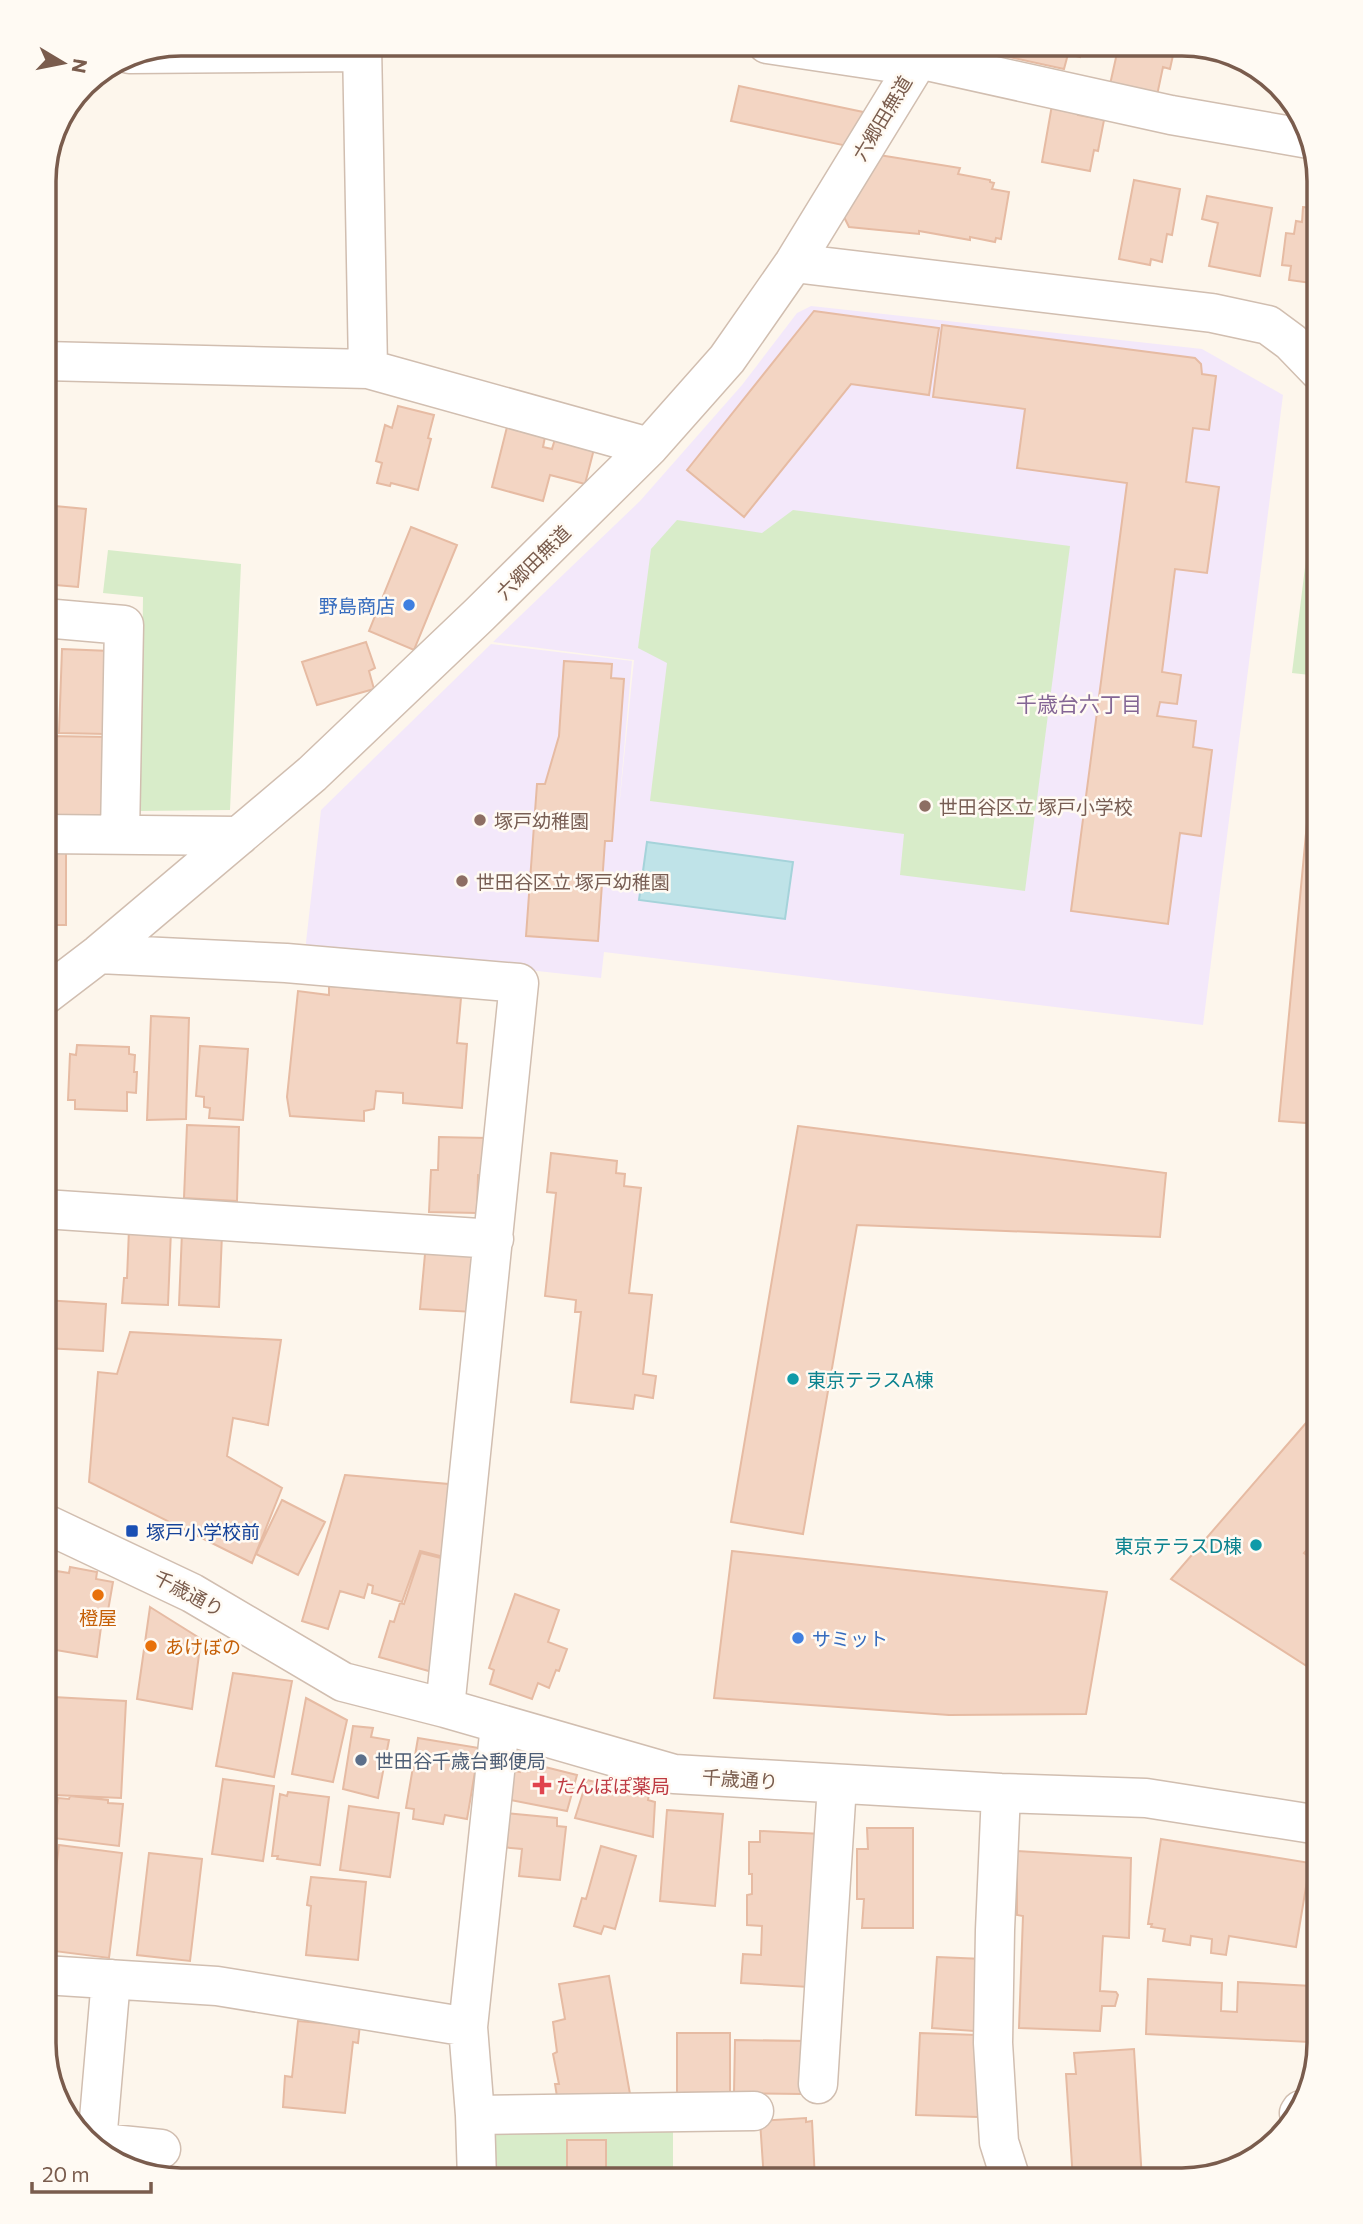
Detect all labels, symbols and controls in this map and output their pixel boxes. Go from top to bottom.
north arrow [28,28,98,98]
text: N [68,57,93,75]
street label: 六郷田無道 [848,71,916,165]
street label: 六郷田無道 [491,520,575,604]
place label: 野島商店 [319,594,395,617]
marker: 野島商店 [401,597,417,613]
district label: 千歳台六丁目 [1016,691,1142,716]
place label: 世田谷区立 塚戸小学校 [939,795,1133,818]
marker: 世田谷区立 塚戸小学校 [917,798,933,814]
place label: 塚戸幼稚園 [494,809,589,832]
marker: 塚戸幼稚園 [472,812,488,828]
place label: 世田谷区立 塚戸幼稚園 [476,870,670,893]
marker: 世田谷区立 塚戸幼稚園 [454,873,470,889]
place label: 東京テラスA棟 [807,1368,934,1391]
marker: 東京テラスA棟 [785,1371,801,1387]
place label: 塚戸小学校前 [146,1520,260,1543]
marker: 塚戸小学校前 [124,1523,140,1539]
place label: 東京テラスD棟 [1114,1534,1242,1557]
marker: 東京テラスD棟 [1248,1537,1264,1553]
street label: 千歳通り [150,1565,228,1621]
marker: 橙屋 [90,1587,106,1603]
place label: 橙屋 [79,1606,117,1629]
place label: サミット [812,1627,888,1650]
marker: サミット [790,1630,806,1646]
place label: あけぼの [165,1635,241,1658]
marker: あけぼの [143,1638,159,1654]
place label: 世田谷千歳台郵便局 [375,1749,546,1772]
marker: 世田谷千歳台郵便局 [353,1752,369,1768]
street label: 千歳通り [701,1765,779,1793]
place label: たんぽぽ薬局 [556,1774,670,1797]
marker: たんぽぽ薬局 [534,1777,550,1793]
scale bar [32,2150,150,2194]
text: 20 m [42,2161,90,2186]

